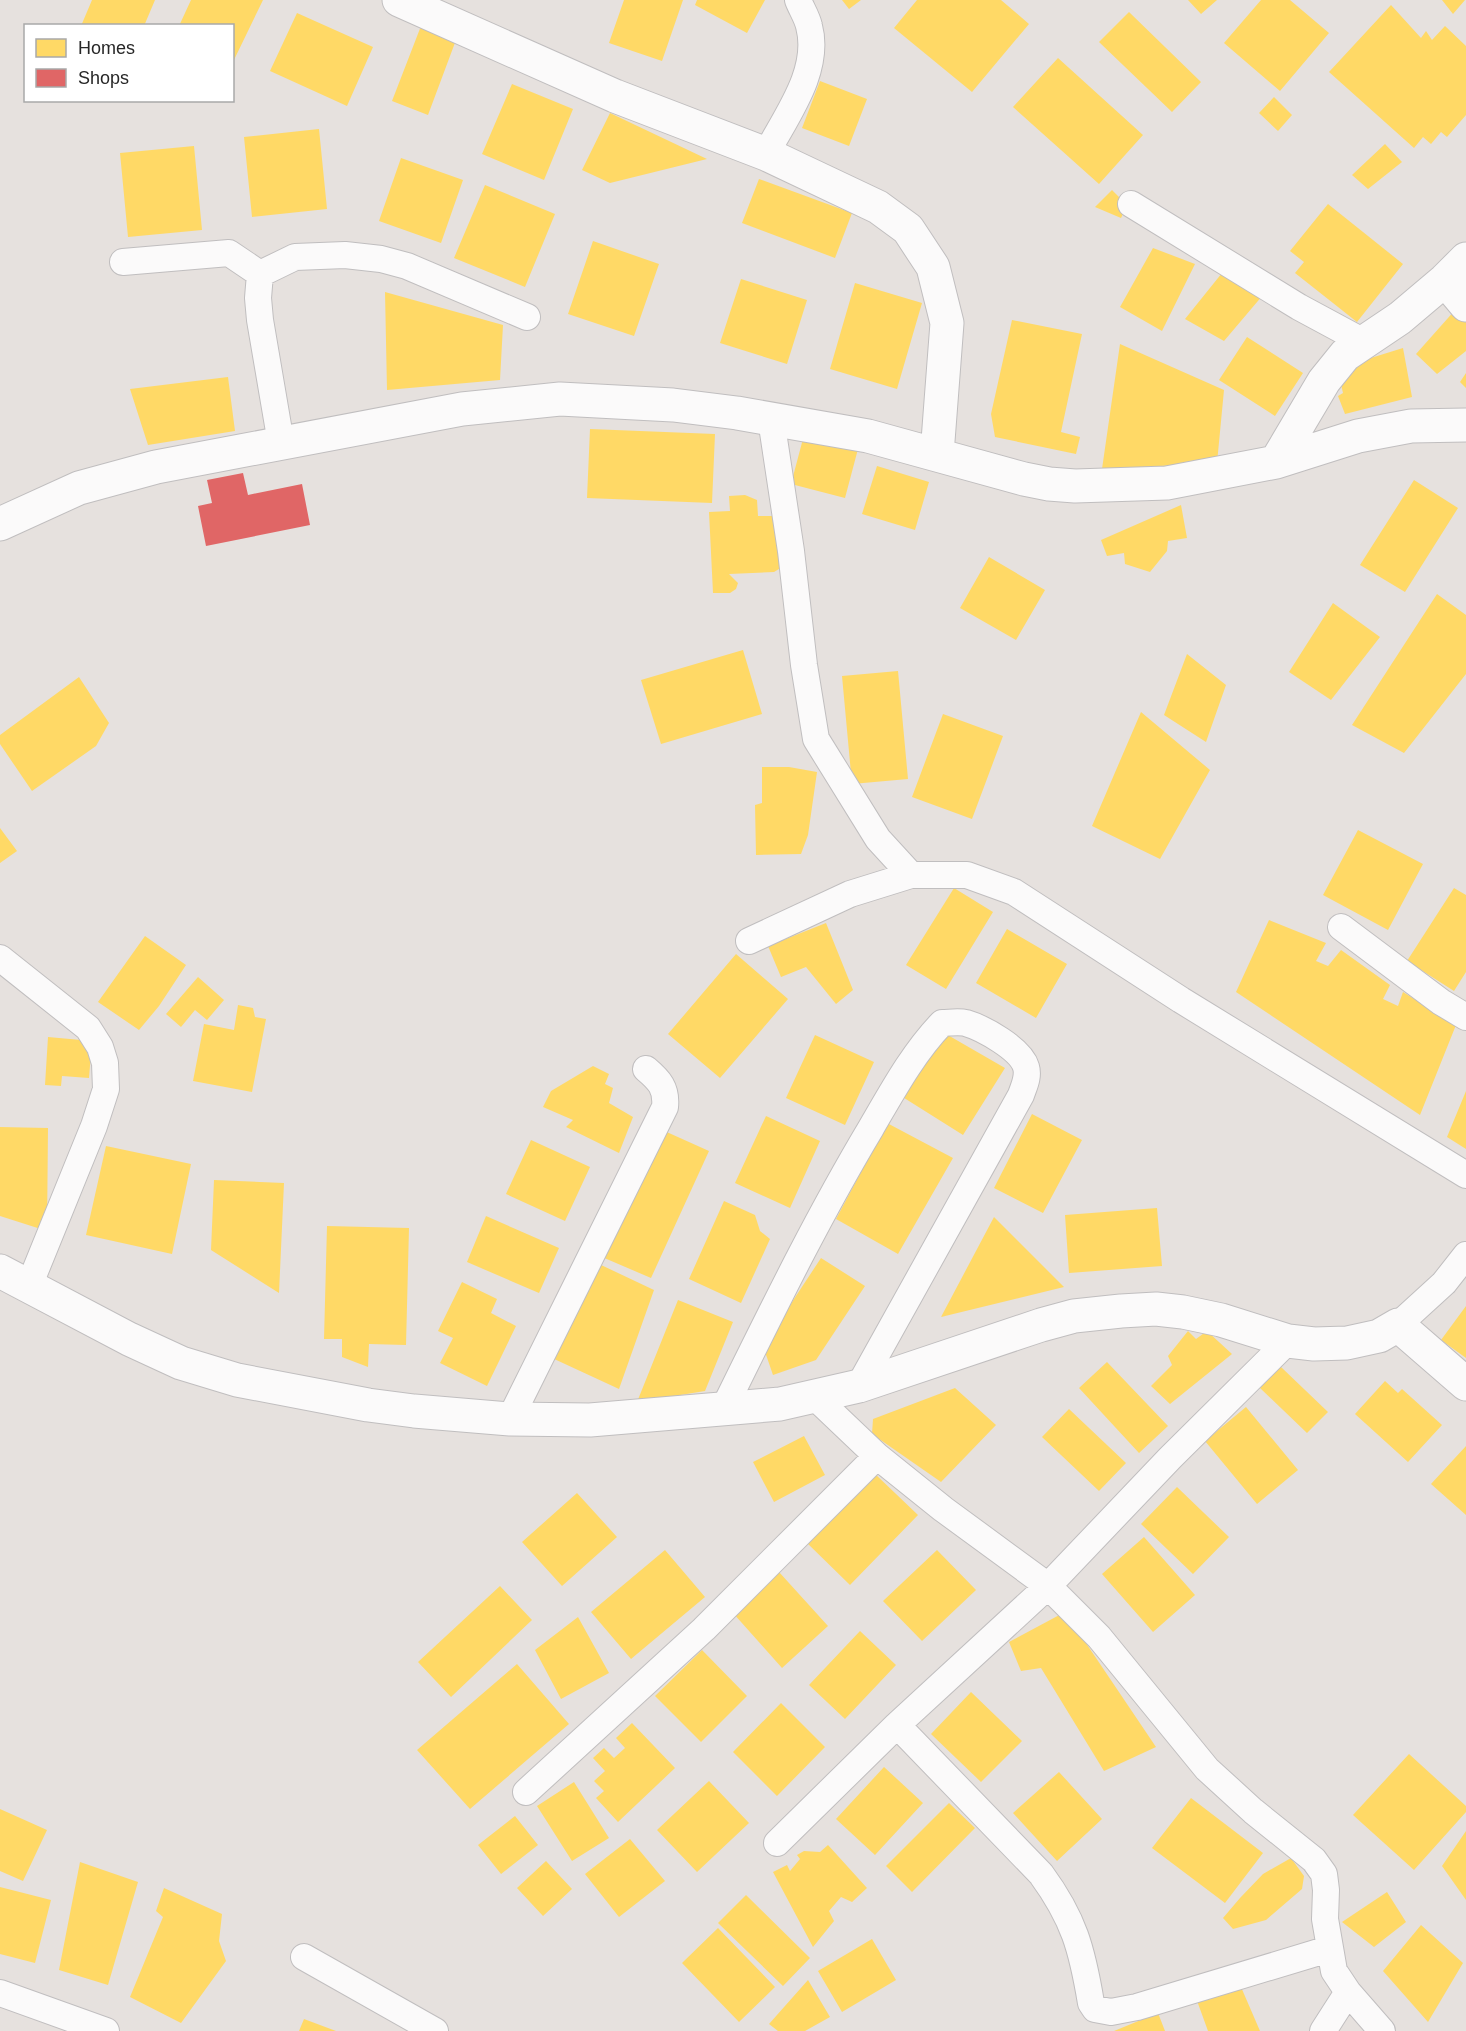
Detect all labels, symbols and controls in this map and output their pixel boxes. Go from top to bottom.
legend [24,24,234,102]
text: Homes [78,38,135,58]
text: Shops [78,68,129,88]

